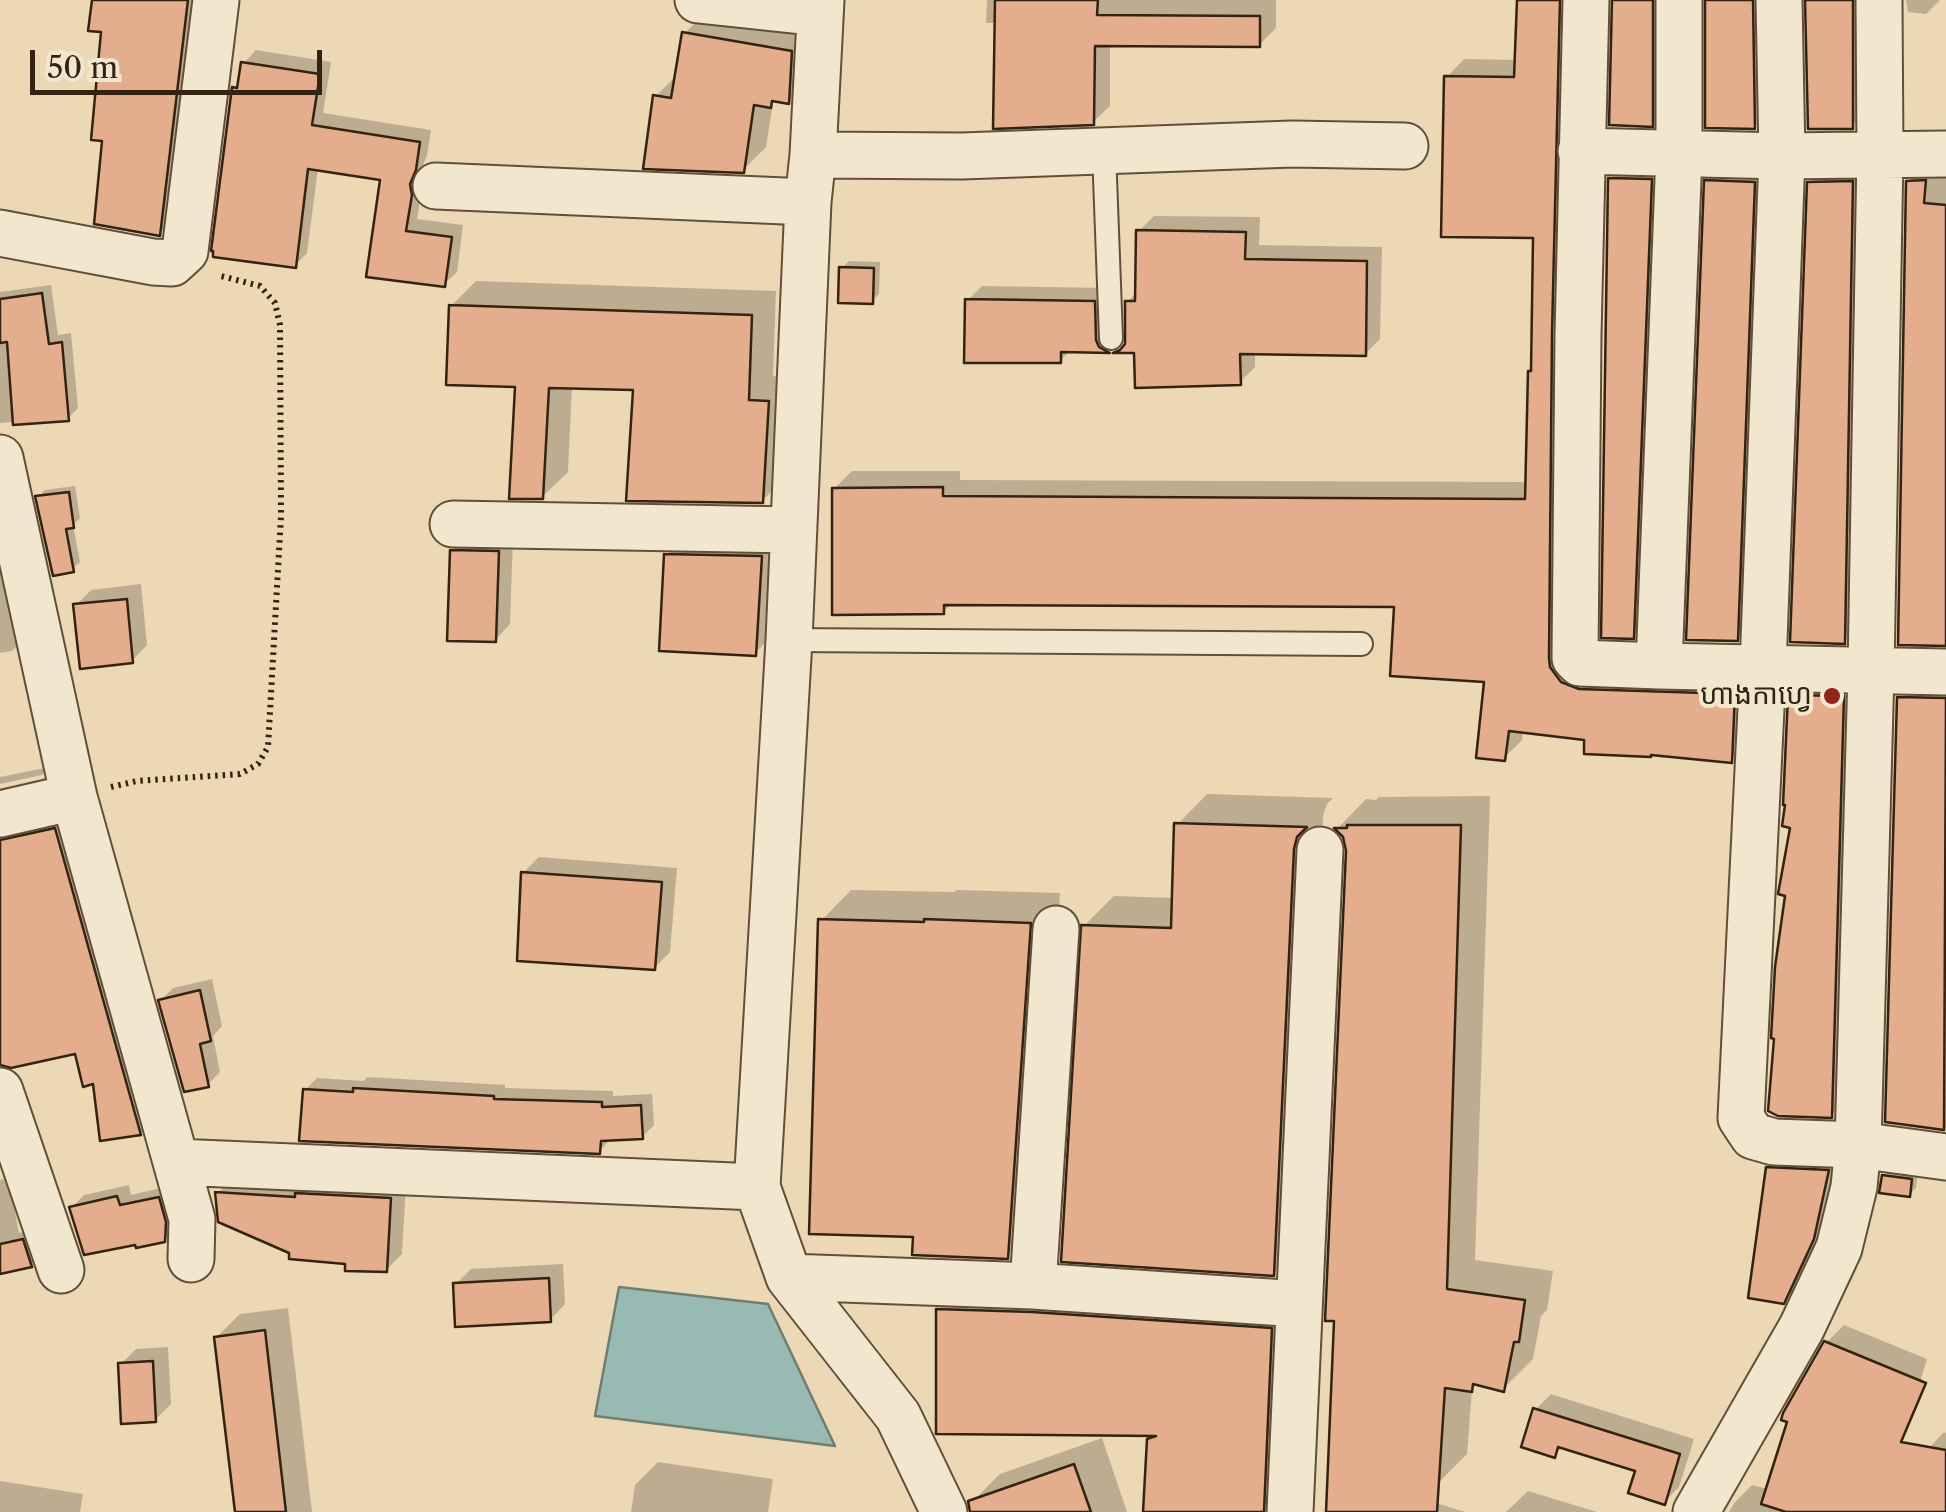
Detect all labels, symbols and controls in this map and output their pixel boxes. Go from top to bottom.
scale bar [35,30,328,92]
text: 50 m [47,49,118,86]
place label: ហាងកាហ្វេ [1700,679,1812,713]
marker: ហាងកាហ្វេ [1821,685,1843,707]

